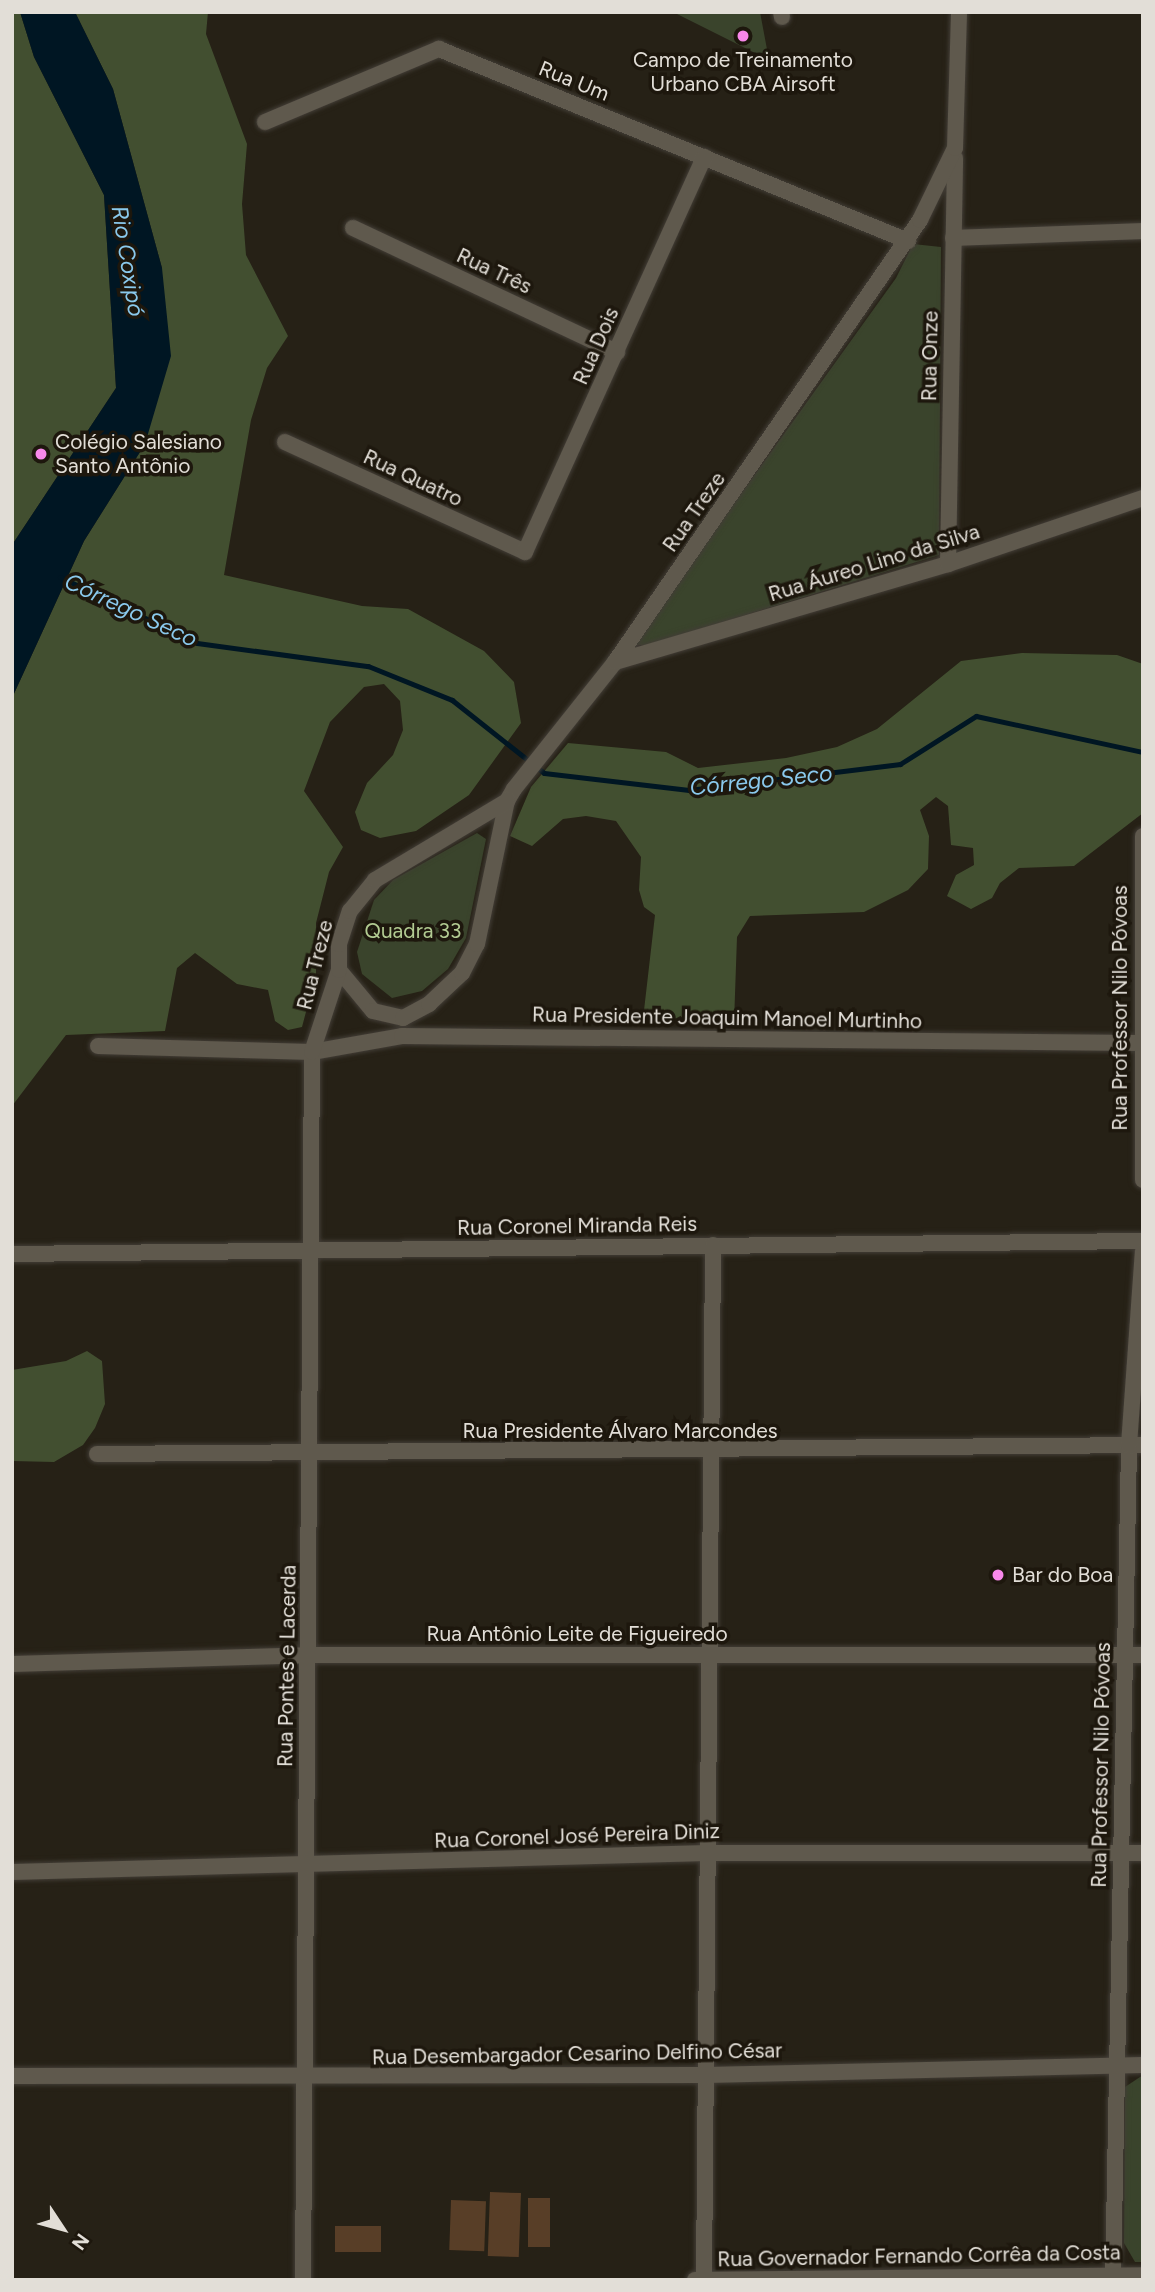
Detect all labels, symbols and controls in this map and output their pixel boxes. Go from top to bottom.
marker: Campo de Treinamento Urbano CBA Airsoft [735,28,751,44]
place label: Campo de Treinamento Urbano CBA Airsoft [633,47,853,97]
street label: Rua Um [535,56,613,106]
water label: Rio Coxipó [106,204,150,318]
street label: Rua Três [453,243,535,299]
street label: Rua Dois [568,303,624,389]
street label: Rua Onze [917,311,943,401]
place label: Colégio Salesiano Santo Antônio [55,429,222,479]
street label: Rua Quatro [359,444,467,512]
marker: Colégio Salesiano Santo Antônio [33,446,49,462]
street label: Rua Treze [657,467,731,557]
street label: Rua Áureo Lino da Silva [765,519,983,607]
water label: Córrego Seco [60,567,202,653]
water label: Córrego Seco [688,759,834,801]
street label: Rua Professor Nilo Póvoas [1107,885,1133,1131]
street label: Rua Treze [292,917,338,1013]
park label: Quadra 33 [365,918,461,944]
street label: Rua Presidente Joaquim Manoel Murtinho [532,1002,922,1034]
street label: Rua Coronel Miranda Reis [457,1211,697,1241]
street label: Rua Presidente Álvaro Marcondes [462,1418,778,1444]
place label: Bar do Boa [1012,1562,1113,1588]
street label: Rua Pontes e Lacerda [273,1565,301,1767]
marker: Bar do Boa [990,1567,1006,1583]
street label: Rua Antônio Leite de Figueiredo [426,1621,728,1647]
street label: Rua Professor Nilo Póvoas [1086,1642,1116,1888]
street label: Rua Coronel José Pereira Diniz [434,1818,720,1854]
street label: Rua Desembargador Cesarino Delfino César [372,2038,782,2070]
north arrow [28,2194,98,2264]
text: N [67,2229,94,2254]
street label: Rua Governador Fernando Corrêa da Costa [717,2240,1121,2272]

